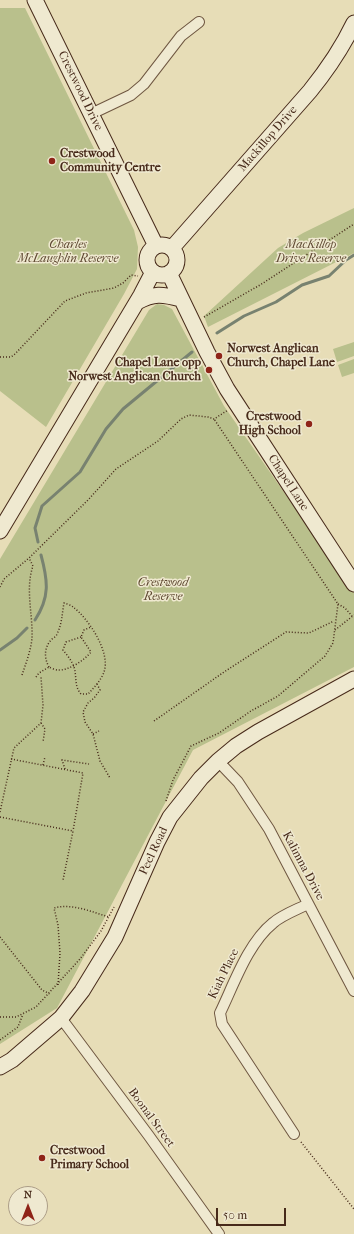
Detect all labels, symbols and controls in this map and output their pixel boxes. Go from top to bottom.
street label: Crestwood Drive [54,49,106,133]
street label: Mackillop Drive [235,103,301,175]
place label: Crestwood Community Centre [60,147,161,175]
marker: Crestwood Community Centre [47,156,57,166]
park label: Charles McLaughlin Reserve [18,238,118,266]
park label: MacKillop Drive Reserve [276,238,346,266]
place label: Norwest Anglican Church, Chapel Lane [227,342,335,370]
marker: Norwest Anglican Church, Chapel Lane [214,351,224,361]
place label: Chapel Lane opp Norwest Anglican Church [68,356,201,384]
marker: Chapel Lane opp Norwest Anglican Church [204,365,214,375]
place label: Crestwood High School [239,410,301,438]
marker: Crestwood High School [304,419,314,429]
street label: Chapel Lane [264,452,312,514]
park label: Crestwood Reserve [138,576,188,604]
street label: Peel Road [137,825,171,877]
street label: Kalimna Drive [279,829,327,903]
street label: Kiah Place [206,946,242,1002]
street label: Boonal Street [125,1085,177,1151]
place label: Crestwood Primary School [50,1144,129,1172]
marker: Crestwood Primary School [37,1153,47,1163]
north arrow [8,1186,48,1226]
text: N [24,1188,32,1201]
scale bar [218,1200,288,1226]
text: 50 m [223,1208,247,1222]

